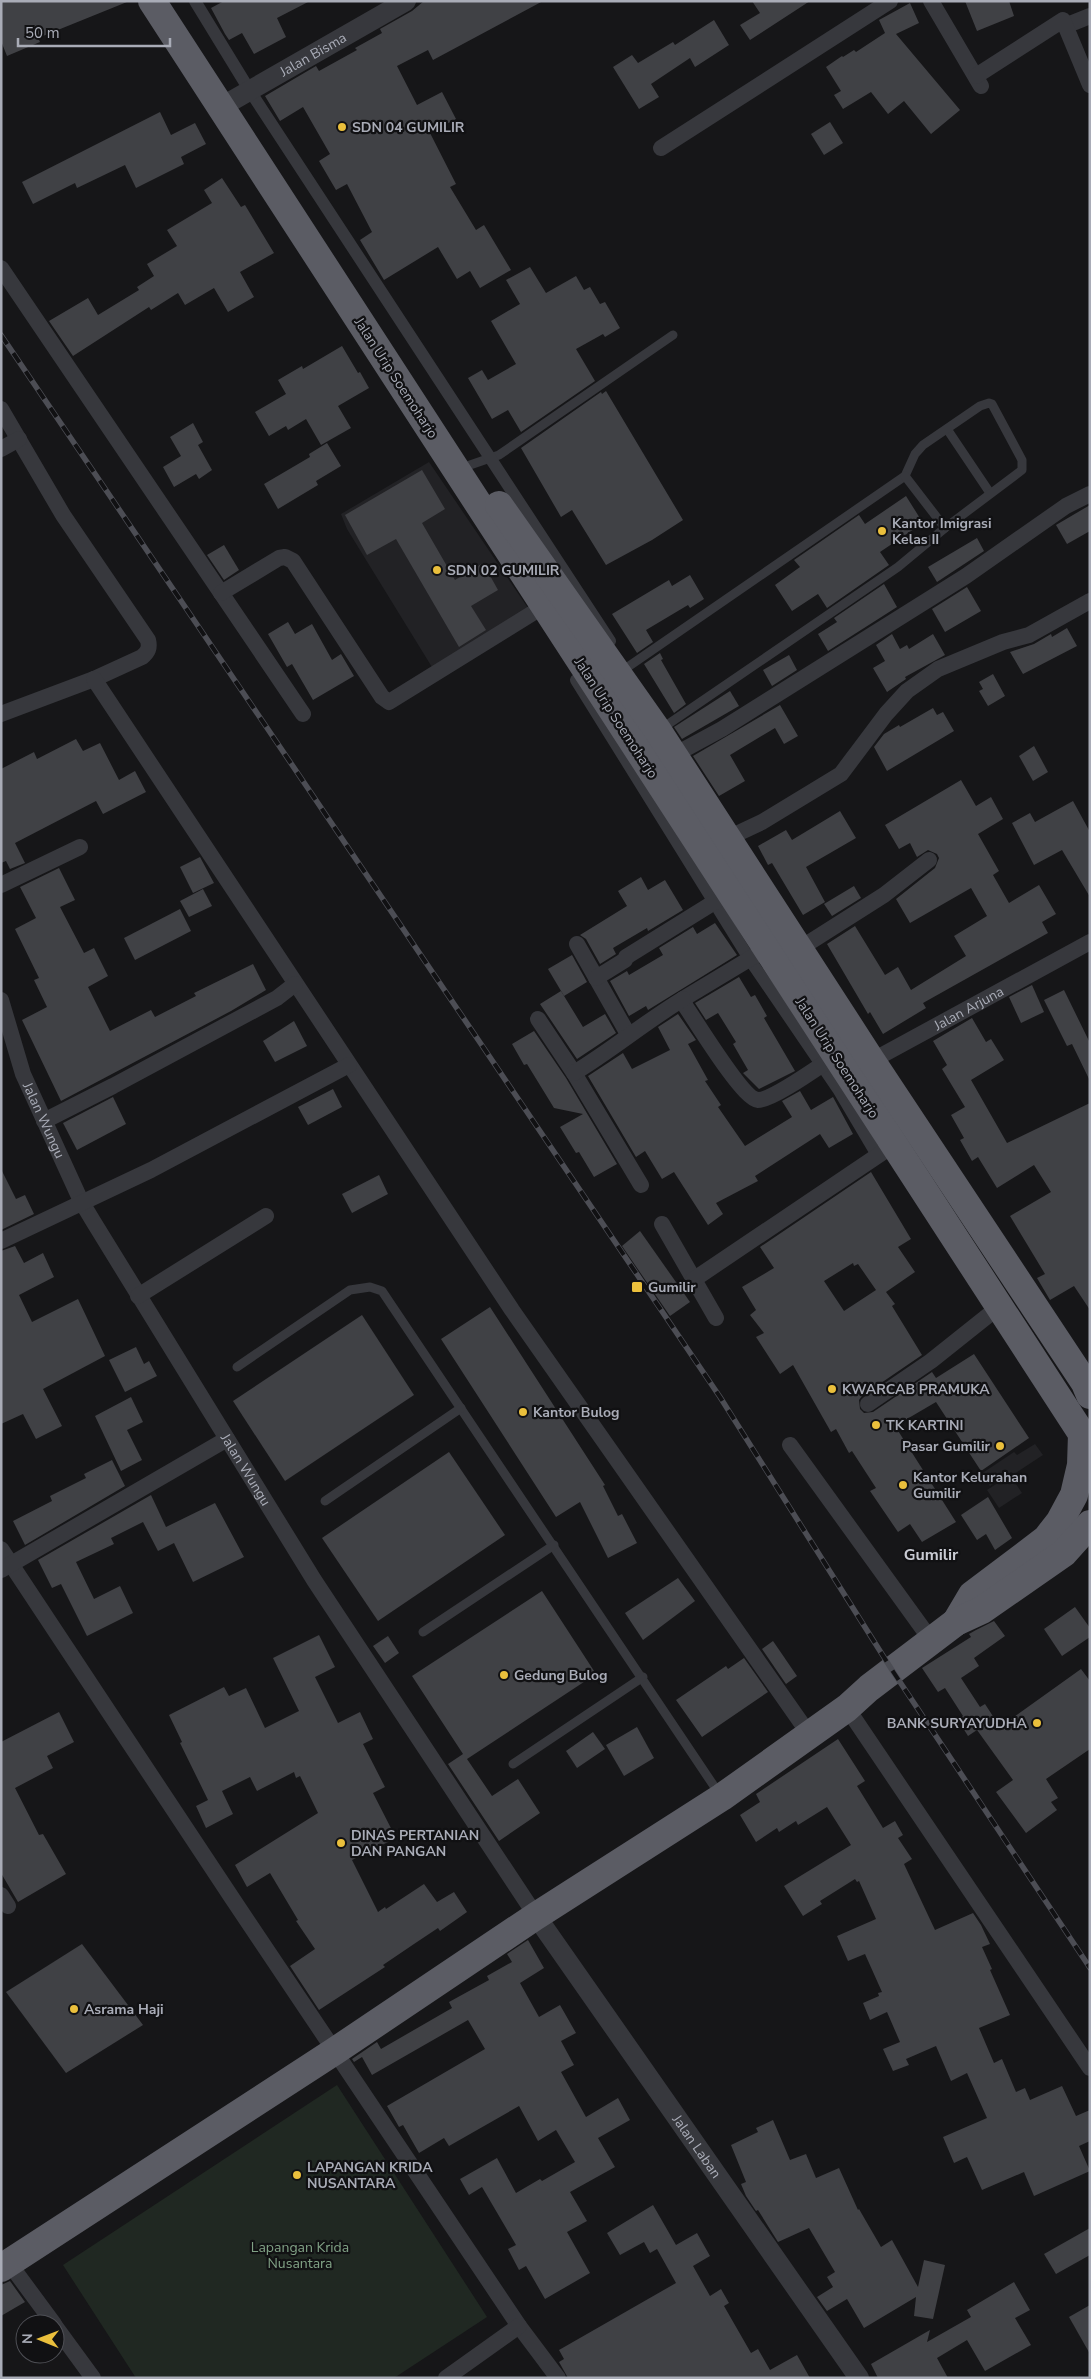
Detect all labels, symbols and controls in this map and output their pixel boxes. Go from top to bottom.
scale bar [18,15,170,47]
text: 50 m [25,23,60,43]
street label: Jalan Bisma [275,28,350,81]
place label: SDN 04 GUMILIR [352,118,465,137]
marker: SDN 04 GUMILIR [336,121,348,133]
street label: Jalan Urip Soemoharjo [349,313,442,442]
place label: Kantor Imigrasi Kelas II [892,514,992,549]
marker: Kantor Imigrasi Kelas II [876,525,888,537]
place label: SDN 02 GUMILIR [447,561,560,580]
marker: SDN 02 GUMILIR [431,564,443,576]
street label: Jalan Urip Soemoharjo [569,653,662,782]
street label: Jalan Arjuna [929,981,1007,1035]
street label: Jalan Urip Soemoharjo [790,993,883,1122]
street label: Jalan Wungu [18,1078,70,1161]
place label: Gumilir [648,1278,696,1297]
marker: Gumilir [630,1280,644,1294]
place label: KWARCAB PRAMUKA [842,1380,990,1399]
marker: KWARCAB PRAMUKA [826,1383,838,1395]
place label: Kantor Bulog [533,1403,619,1422]
marker: Kantor Bulog [517,1406,529,1418]
place label: TK KARTINI [886,1416,964,1435]
marker: TK KARTINI [870,1419,882,1431]
street label: Jalan Wungu [216,1429,276,1509]
place label: Pasar Gumilir [902,1437,991,1456]
marker: Pasar Gumilir [994,1440,1006,1452]
place label: Kantor Kelurahan Gumilir [913,1468,1027,1503]
marker: Kantor Kelurahan Gumilir [897,1479,909,1491]
district label: Gumilir [904,1544,959,1566]
place label: Gedung Bulog [514,1666,607,1685]
marker: Gedung Bulog [498,1669,510,1681]
place label: BANK SURYAYUDHA [887,1714,1028,1733]
marker: BANK SURYAYUDHA [1031,1717,1043,1729]
place label: DINAS PERTANIAN DAN PANGAN [351,1826,479,1861]
marker: DINAS PERTANIAN DAN PANGAN [335,1837,347,1849]
place label: Asrama Haji [84,2000,164,2019]
marker: Asrama Haji [68,2003,80,2015]
street label: Jalan Laban [668,2110,726,2182]
place label: LAPANGAN KRIDA NUSANTARA [307,2158,433,2193]
marker: LAPANGAN KRIDA NUSANTARA [291,2169,303,2181]
park label: Lapangan Krida Nusantara [251,2238,349,2273]
north arrow [15,2314,65,2364]
text: N [18,2333,37,2344]

